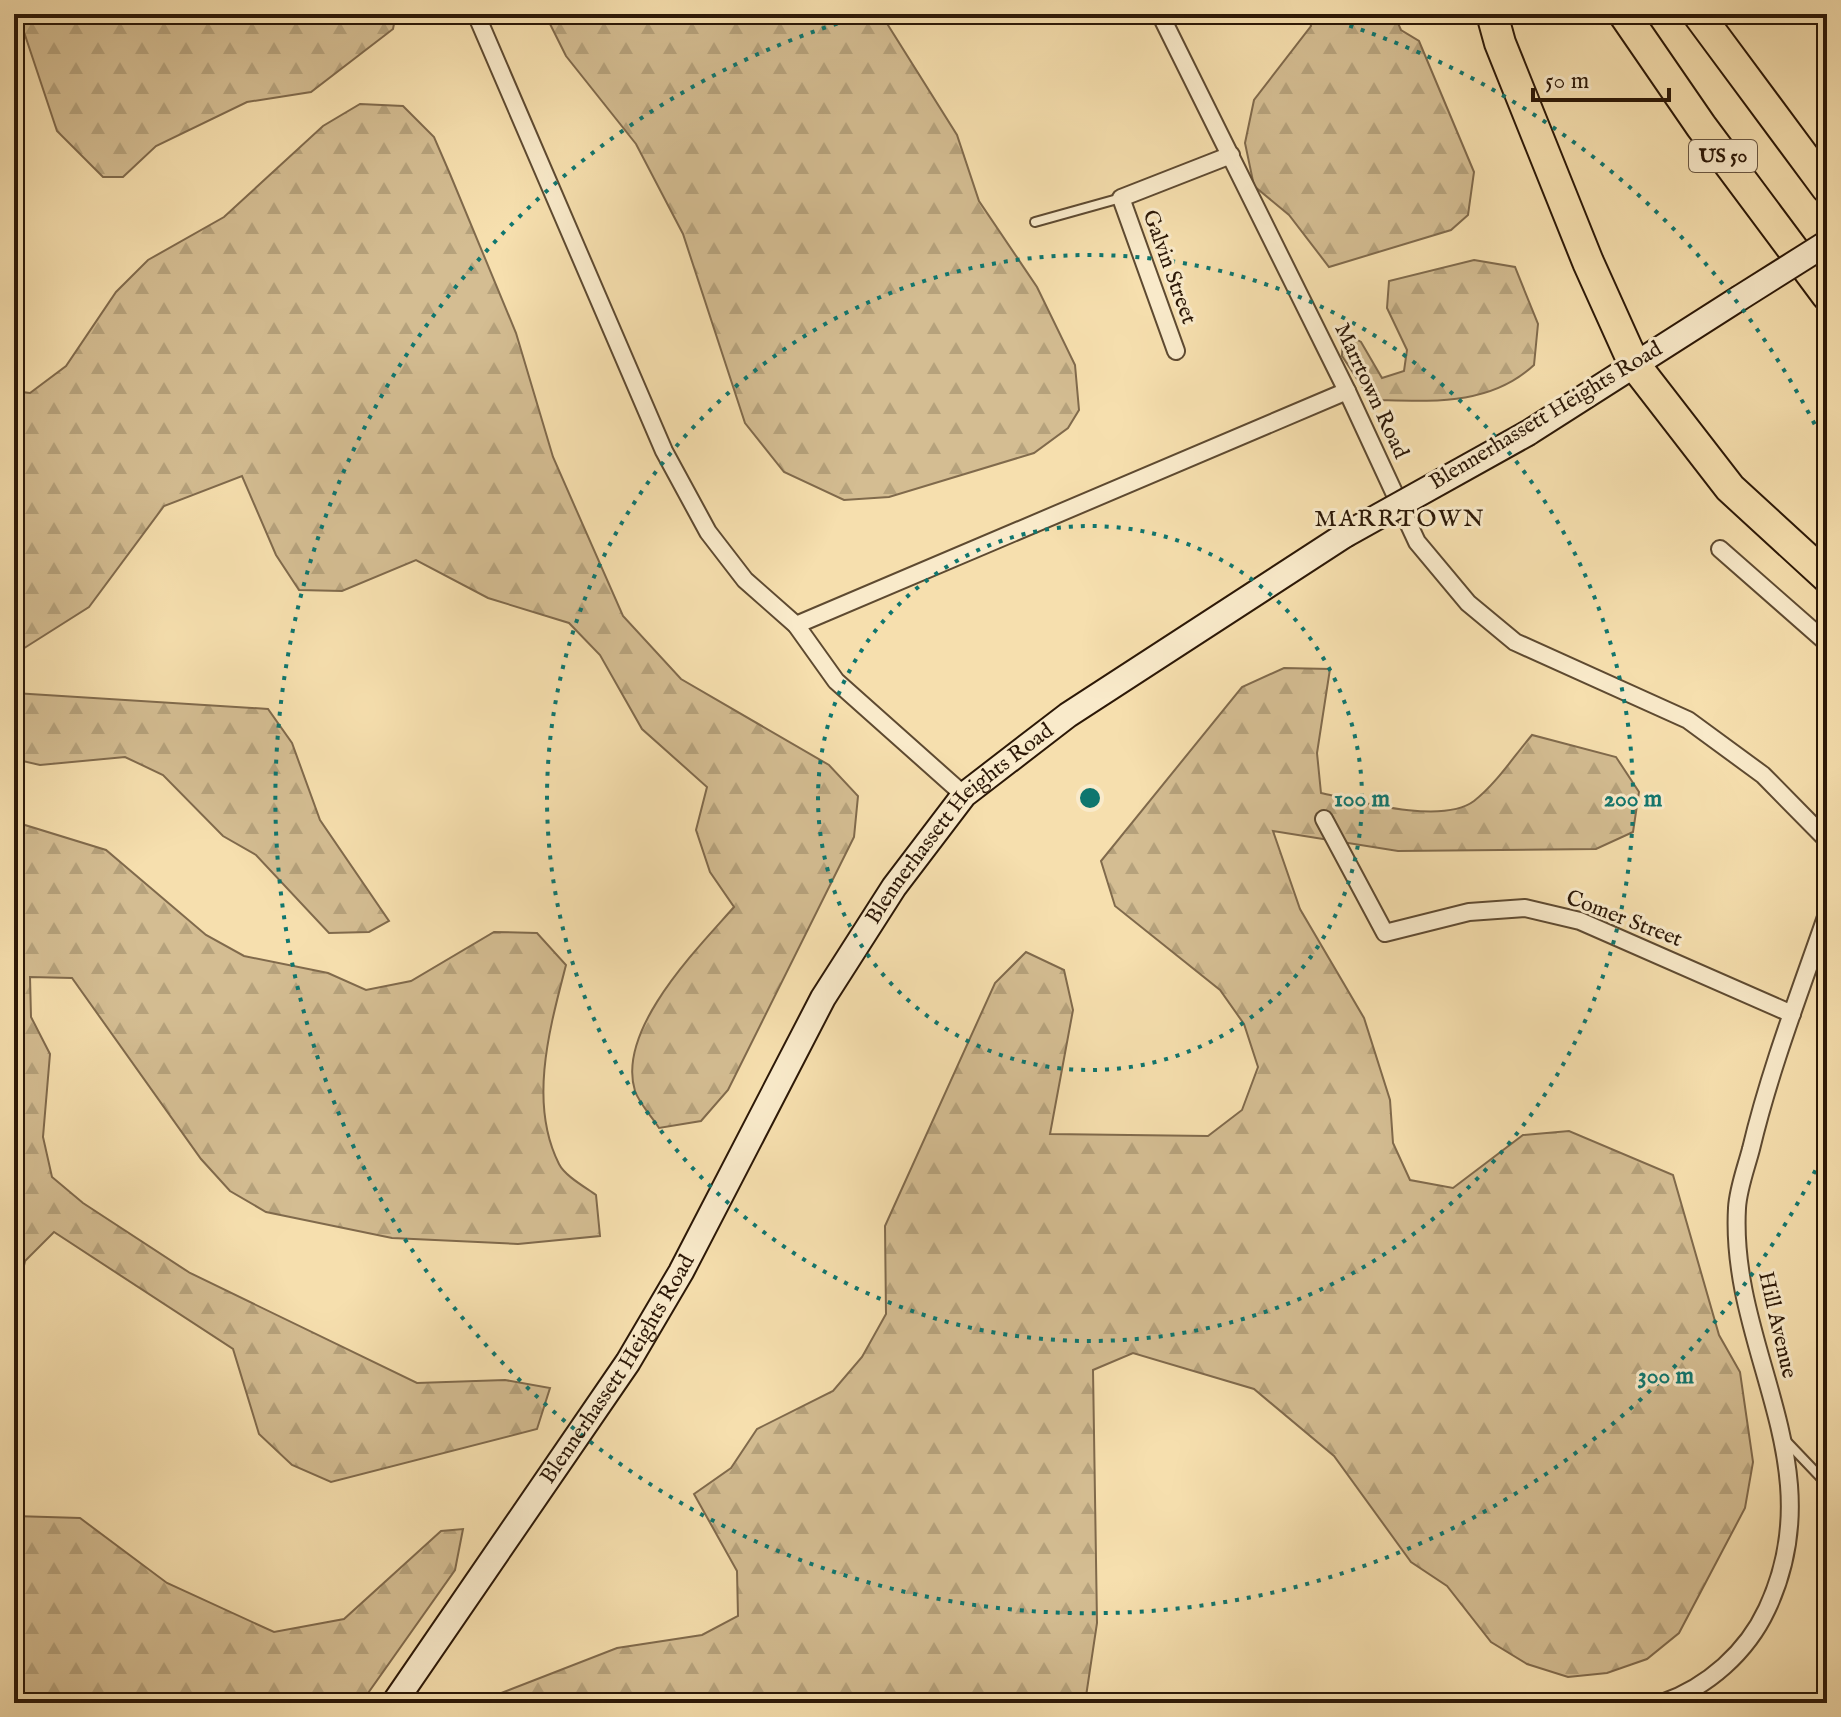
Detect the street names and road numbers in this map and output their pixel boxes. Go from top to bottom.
road number: US 50 [1689,140,1757,172]
street label: Galvin Street [1135,206,1203,328]
street label: Marrtown Road [1327,319,1415,463]
street label: Blennerhassett Heights Road [1424,335,1668,497]
street label: Blennerhassett Heights Road [860,717,1060,930]
street label: Comer Street [1562,884,1686,954]
street label: Blennerhassett Heights Road [534,1250,702,1490]
street label: Hill Avenue [1751,1269,1803,1381]

